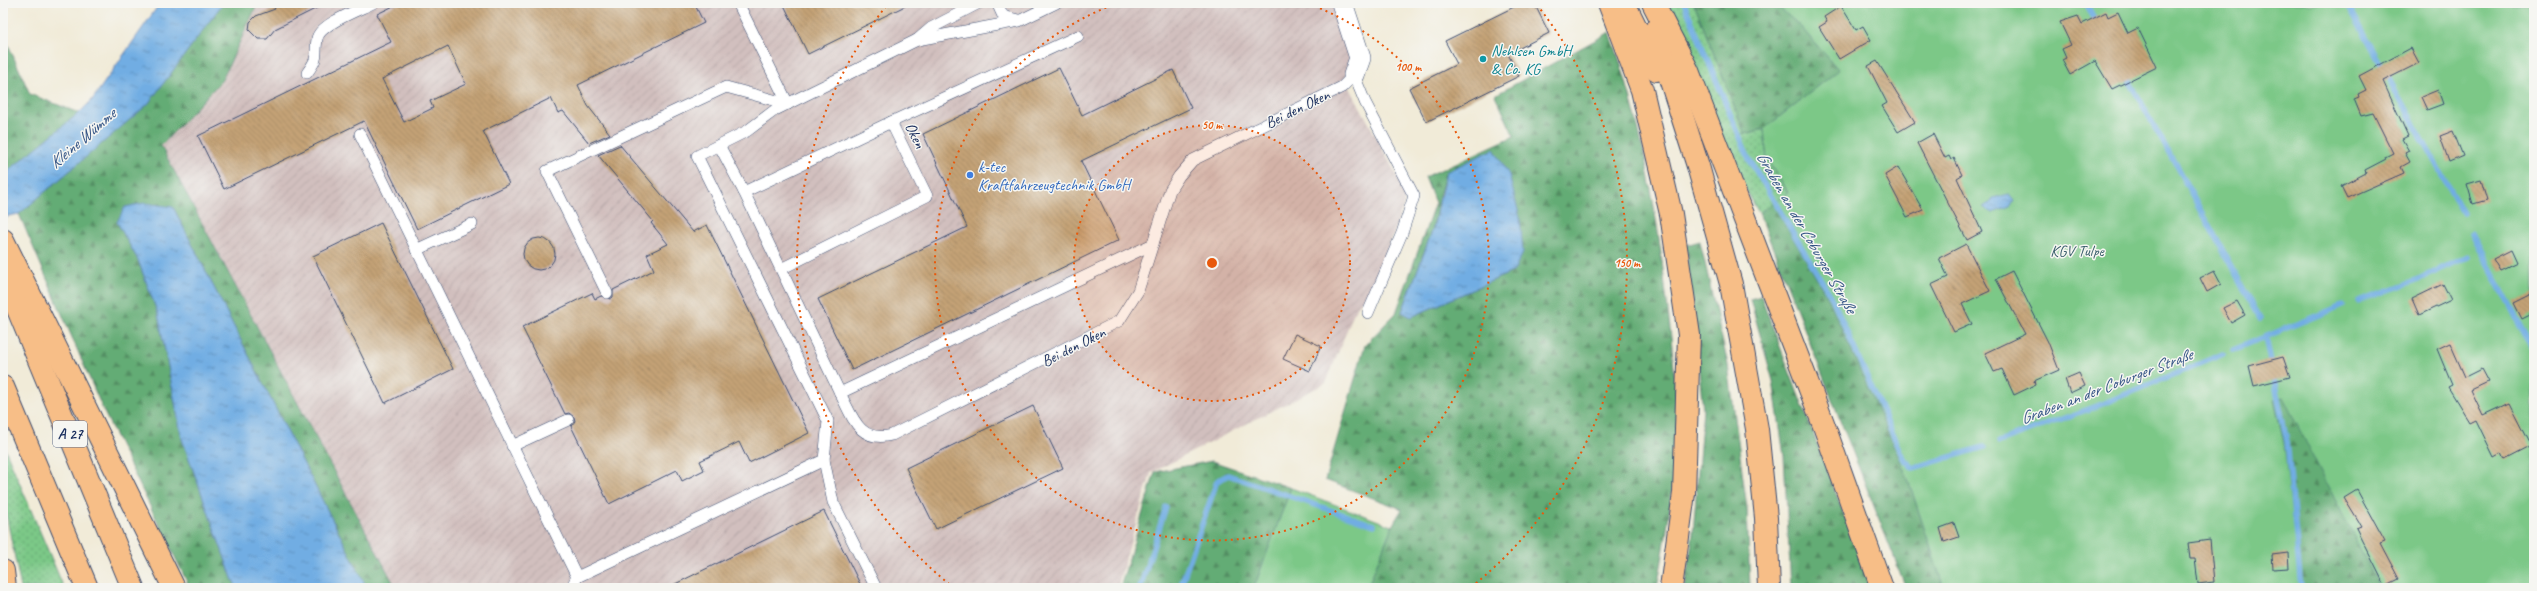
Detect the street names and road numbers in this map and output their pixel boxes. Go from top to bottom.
street label: Bei den Oken [1262,84,1334,133]
street label: Oken [900,119,930,152]
street label: Bei den Oken [1038,322,1109,371]
road number: A 27 [53,421,87,447]

